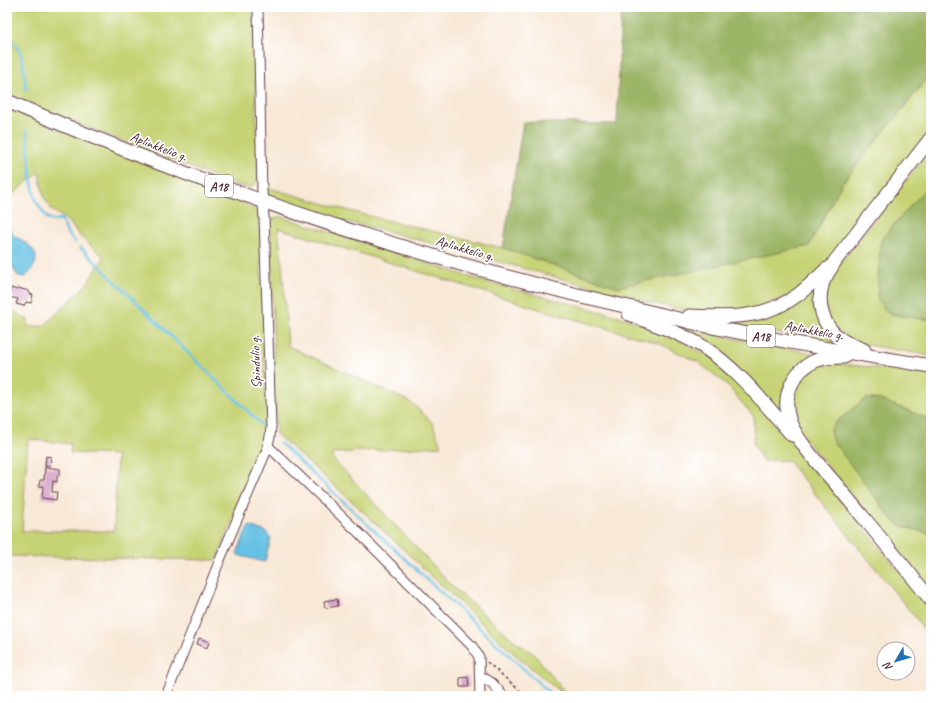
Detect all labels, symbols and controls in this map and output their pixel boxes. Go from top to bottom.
street label: Aplinkkelio g. [128,128,190,165]
road number: A18 [205,175,233,197]
street label: Aplinkkelio g. [434,232,496,265]
street label: Aplinkkelio g. [783,317,845,344]
road number: A18 [747,325,775,347]
street label: Spindulio g. [246,335,265,389]
north arrow [876,641,916,681]
text: N [879,658,896,674]

